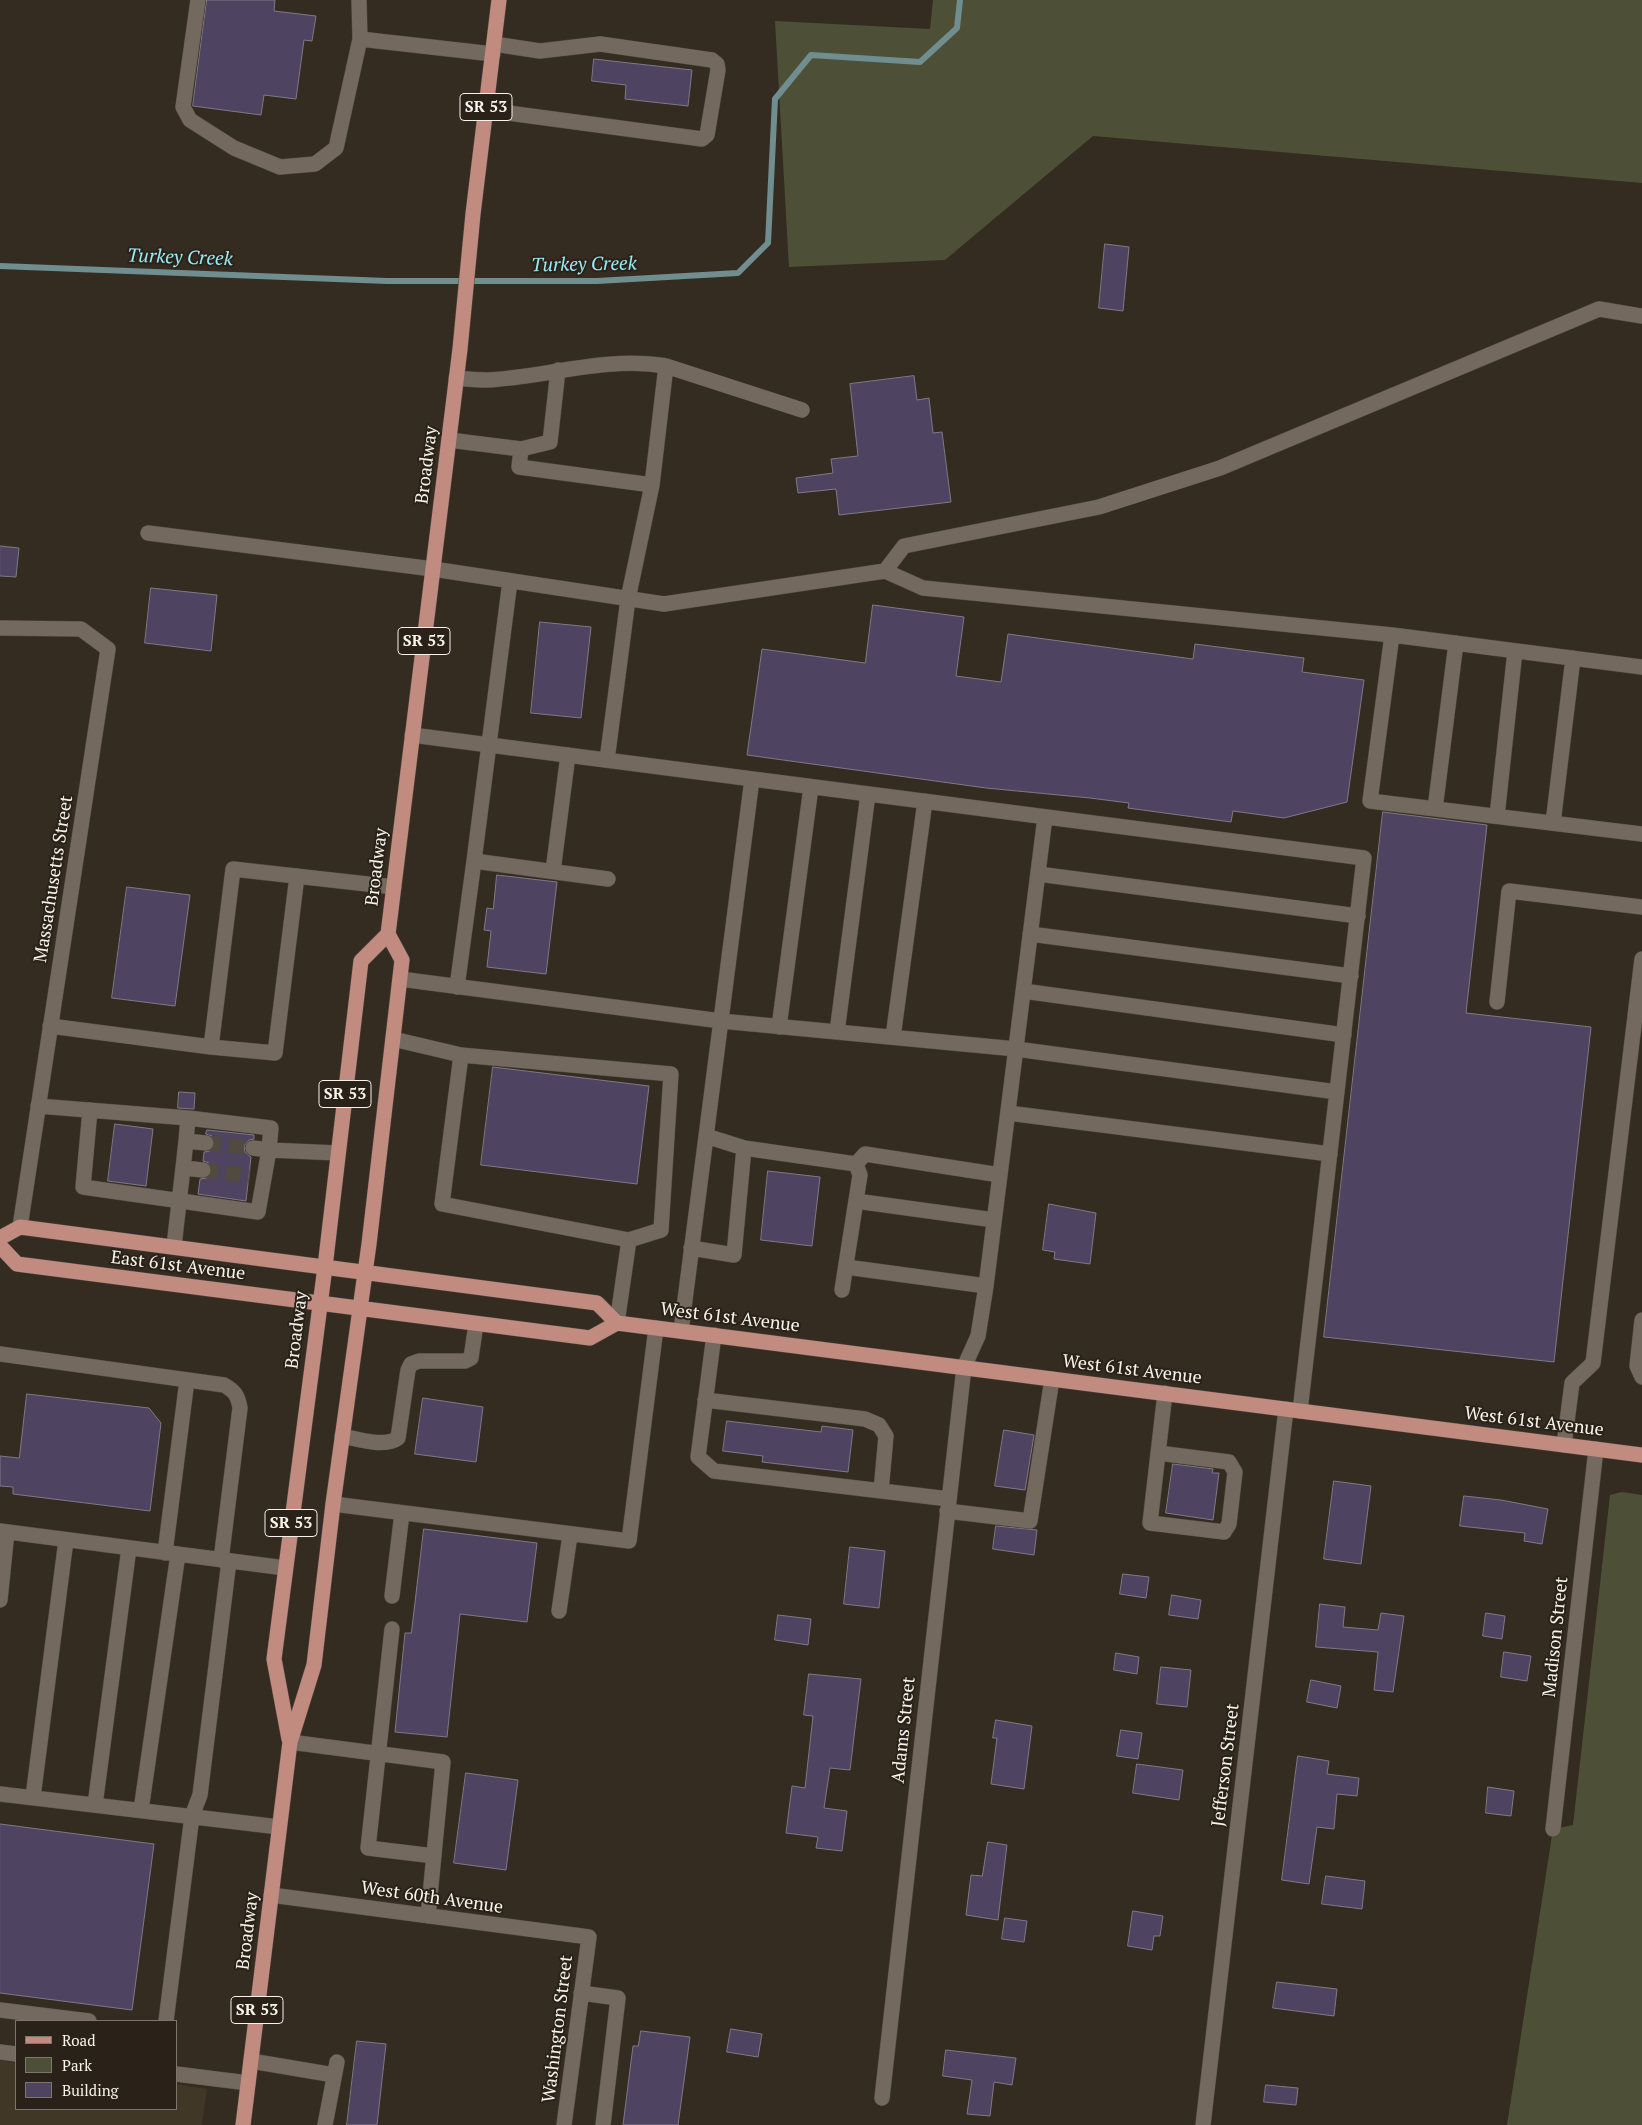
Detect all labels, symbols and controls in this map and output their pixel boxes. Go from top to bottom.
road number: SR 53 [460,94,512,120]
water label: Turkey Creek [127,245,233,271]
water label: Turkey Creek [531,253,637,277]
street label: Broadway [412,425,442,505]
road number: SR 53 [398,627,450,654]
street label: Massachusetts Street [30,794,78,964]
street label: Broadway [362,827,392,907]
road number: SR 53 [319,1080,371,1108]
street label: East 61st Avenue [109,1247,247,1285]
street label: Broadway [282,1290,312,1370]
street label: West 61st Avenue [659,1299,801,1337]
street label: West 61st Avenue [1061,1351,1203,1389]
street label: West 61st Avenue [1463,1403,1605,1441]
road number: SR 53 [265,1510,317,1536]
street label: Madison Street [1539,1576,1573,1698]
street label: Adams Street [888,1676,920,1784]
street label: Jefferson Street [1208,1702,1244,1828]
street label: West 60th Avenue [360,1877,504,1919]
street label: Broadway [233,1891,263,1971]
street label: Washington Street [538,1954,578,2104]
road number: SR 53 [231,1996,283,2024]
legend [15,2020,178,2110]
text: Road [62,2030,95,2050]
text: Park [62,2055,92,2075]
text: Building [62,2080,119,2100]

